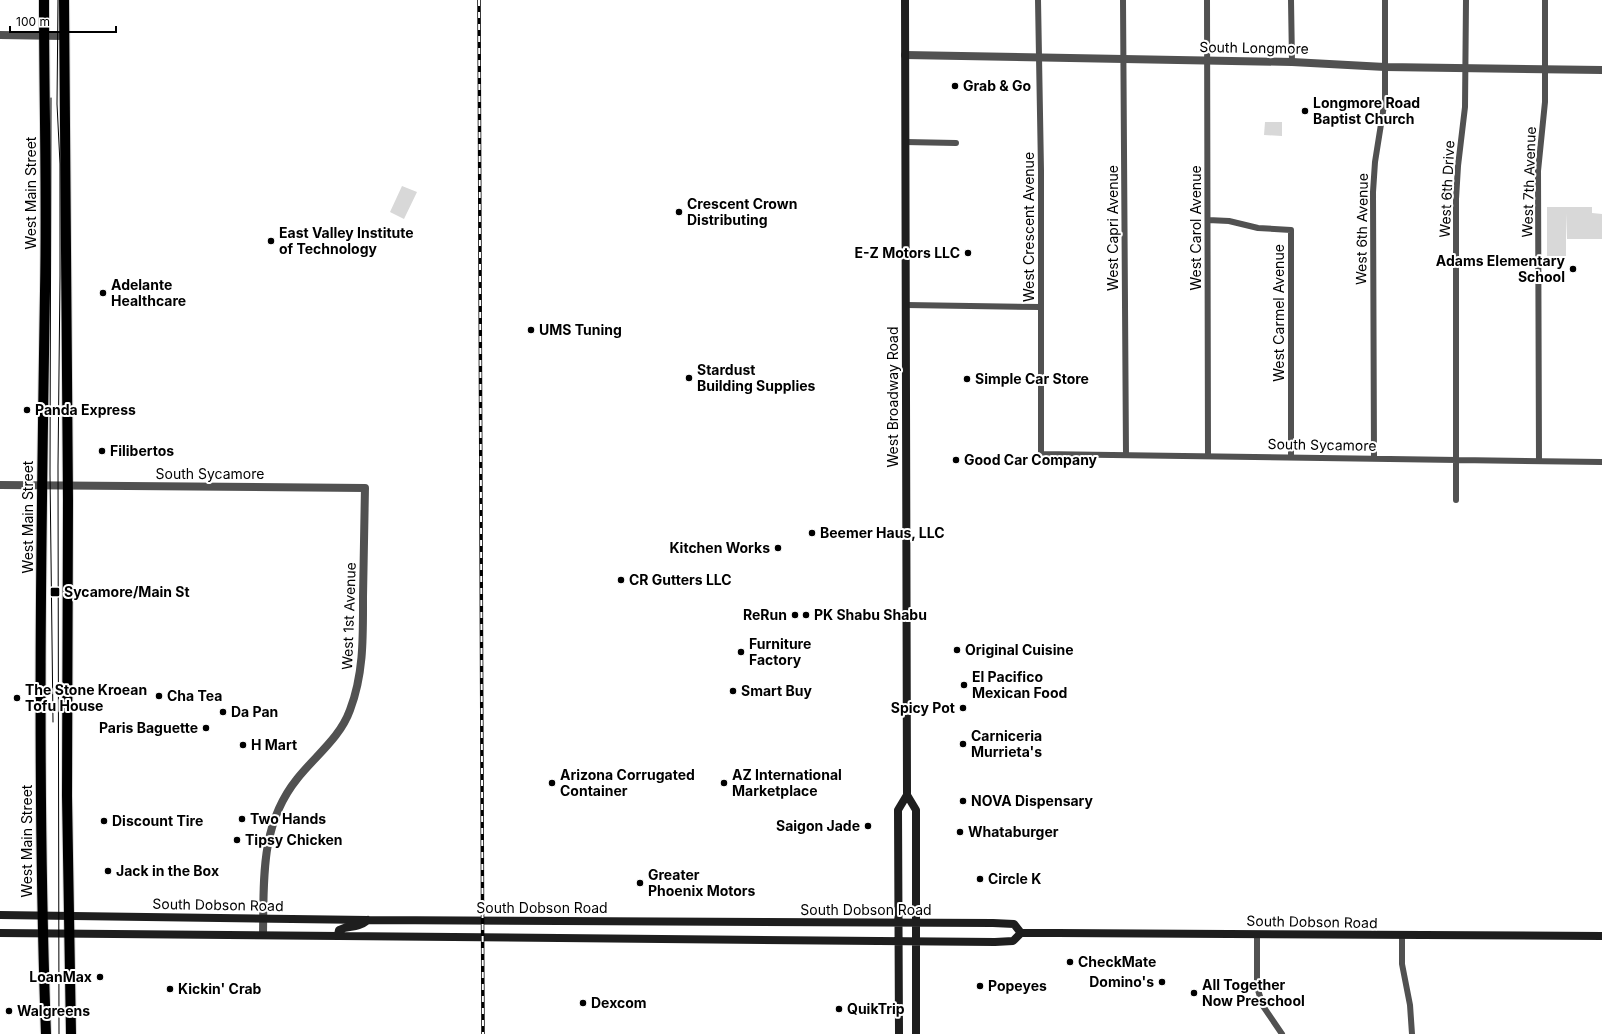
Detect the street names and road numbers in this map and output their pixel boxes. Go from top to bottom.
street label: South Longmore [1199,38,1309,57]
street label: West 7th Avenue [1518,126,1539,238]
street label: West Main Street [22,136,39,249]
street label: West 6th Drive [1435,140,1458,238]
street label: West Crescent Avenue [1020,152,1037,302]
street label: West Capri Avenue [1104,165,1121,291]
street label: West Carol Avenue [1187,165,1204,291]
street label: West 6th Avenue [1352,173,1371,285]
street label: West Carmel Avenue [1270,244,1287,382]
street label: West Broadway Road [884,326,901,468]
street label: South Sycamore [1267,435,1377,454]
street label: West Main Street [19,460,36,573]
street label: South Sycamore [156,465,264,482]
street label: West 1st Avenue [338,562,359,670]
street label: West Main Street [18,784,35,897]
street label: South Dobson Road [152,895,284,914]
street label: South Dobson Road [476,899,608,916]
street label: South Dobson Road [800,901,932,918]
street label: South Dobson Road [1246,912,1378,931]

